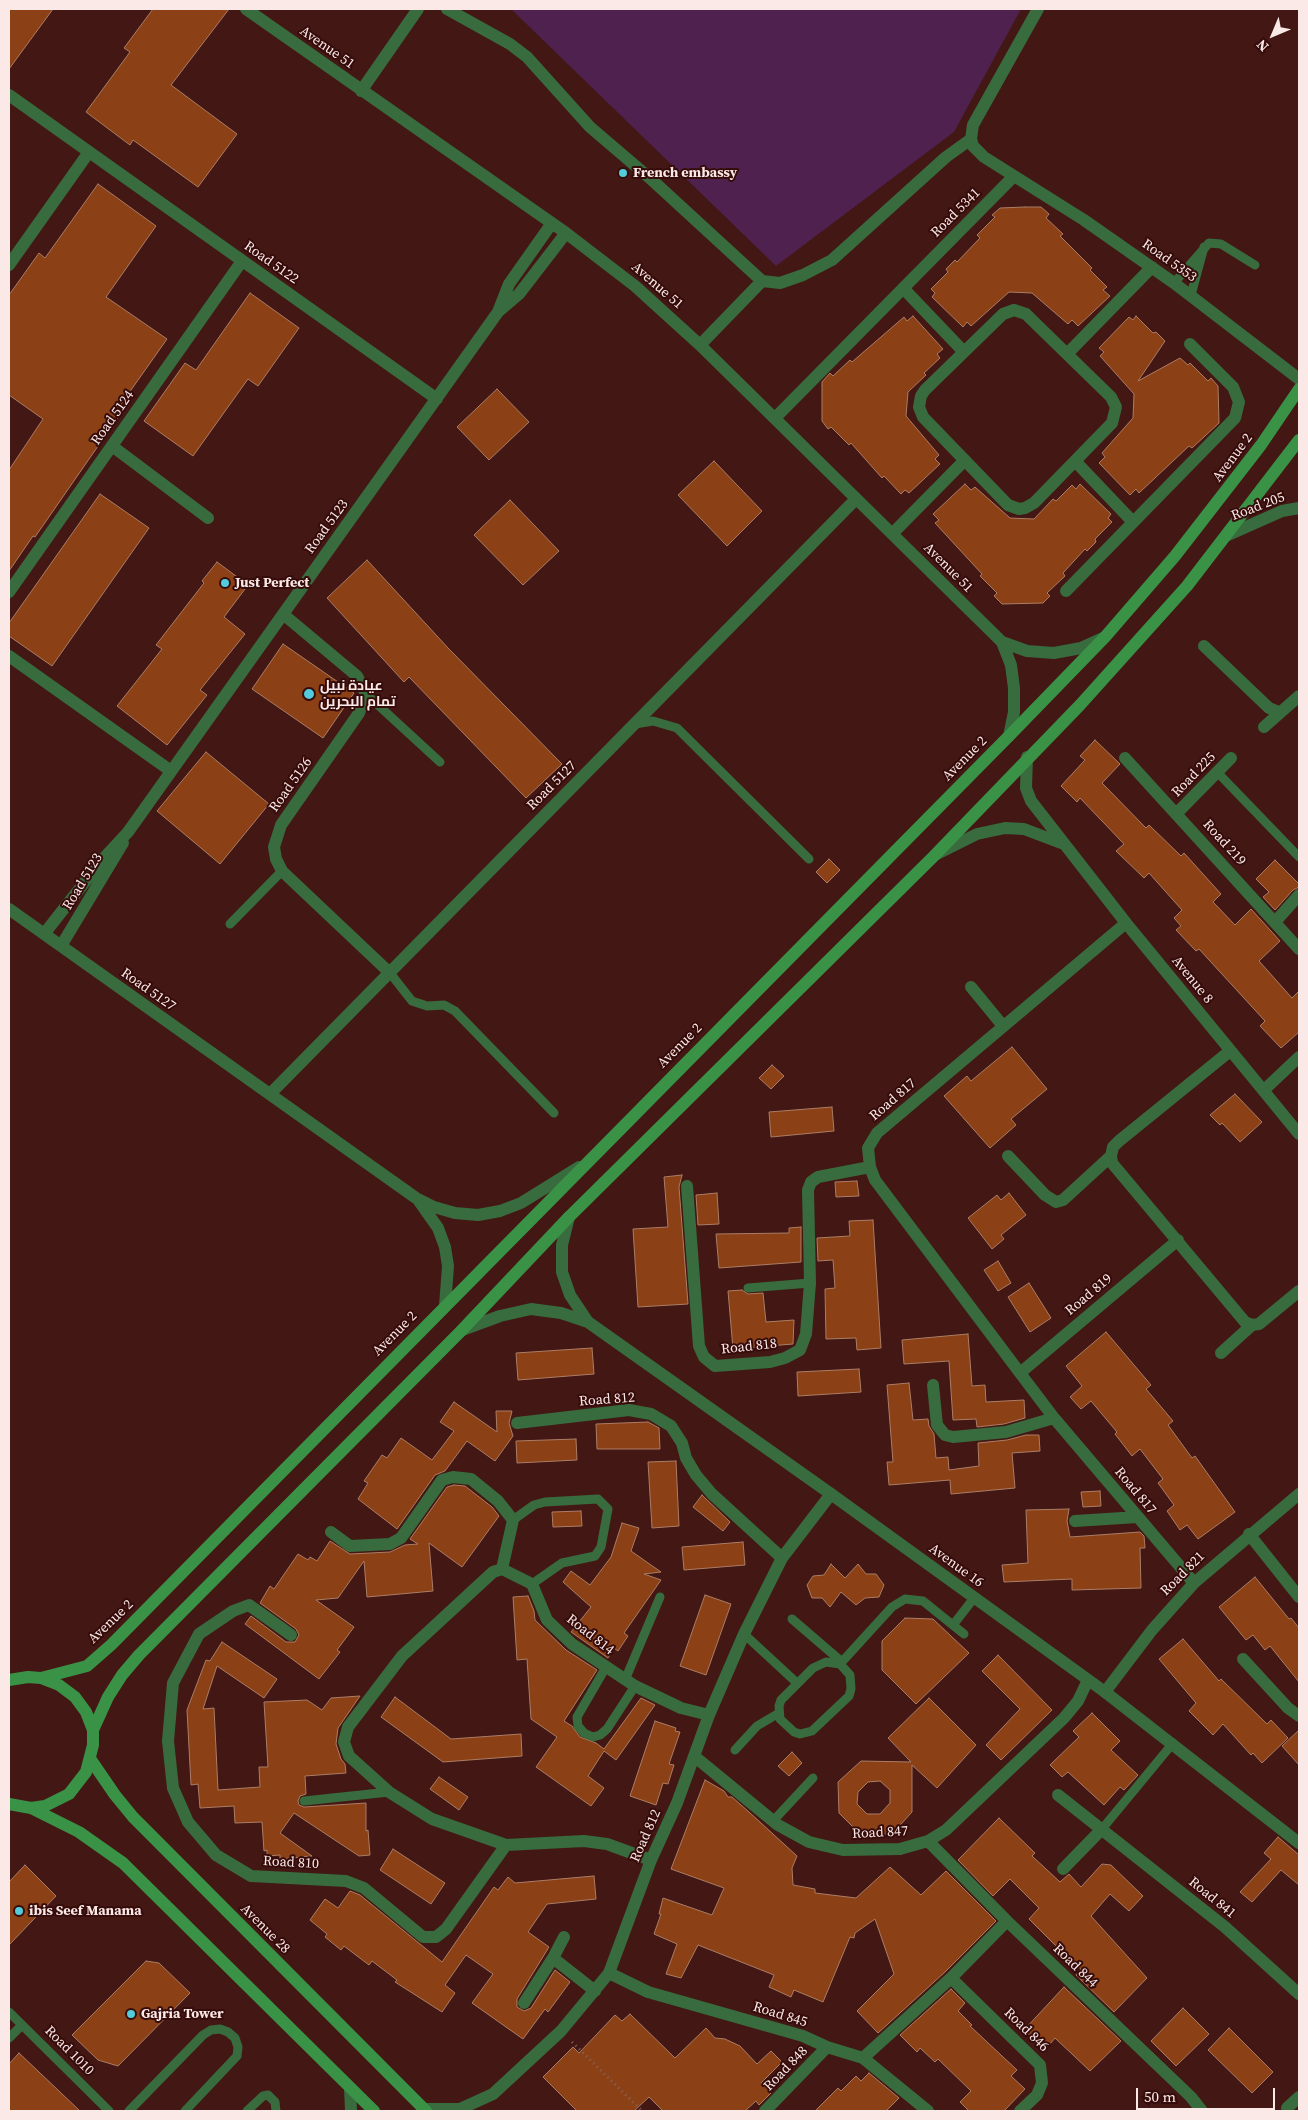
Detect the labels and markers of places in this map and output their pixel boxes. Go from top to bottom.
place label: French embassy [633,165,737,181]
marker: French embassy [617,167,629,179]
place label: Just Perfect [235,575,309,591]
marker: Just Perfect [219,577,231,589]
place label: عيادة نبيل تمام البحرين [320,678,396,710]
marker: عيادة نبيل تمام البحرين [302,687,316,701]
place label: ibis Seef Manama [29,1903,142,1919]
marker: ibis Seef Manama [13,1905,25,1917]
place label: Gajria Tower [141,2006,224,2022]
marker: Gajria Tower [125,2008,137,2020]

